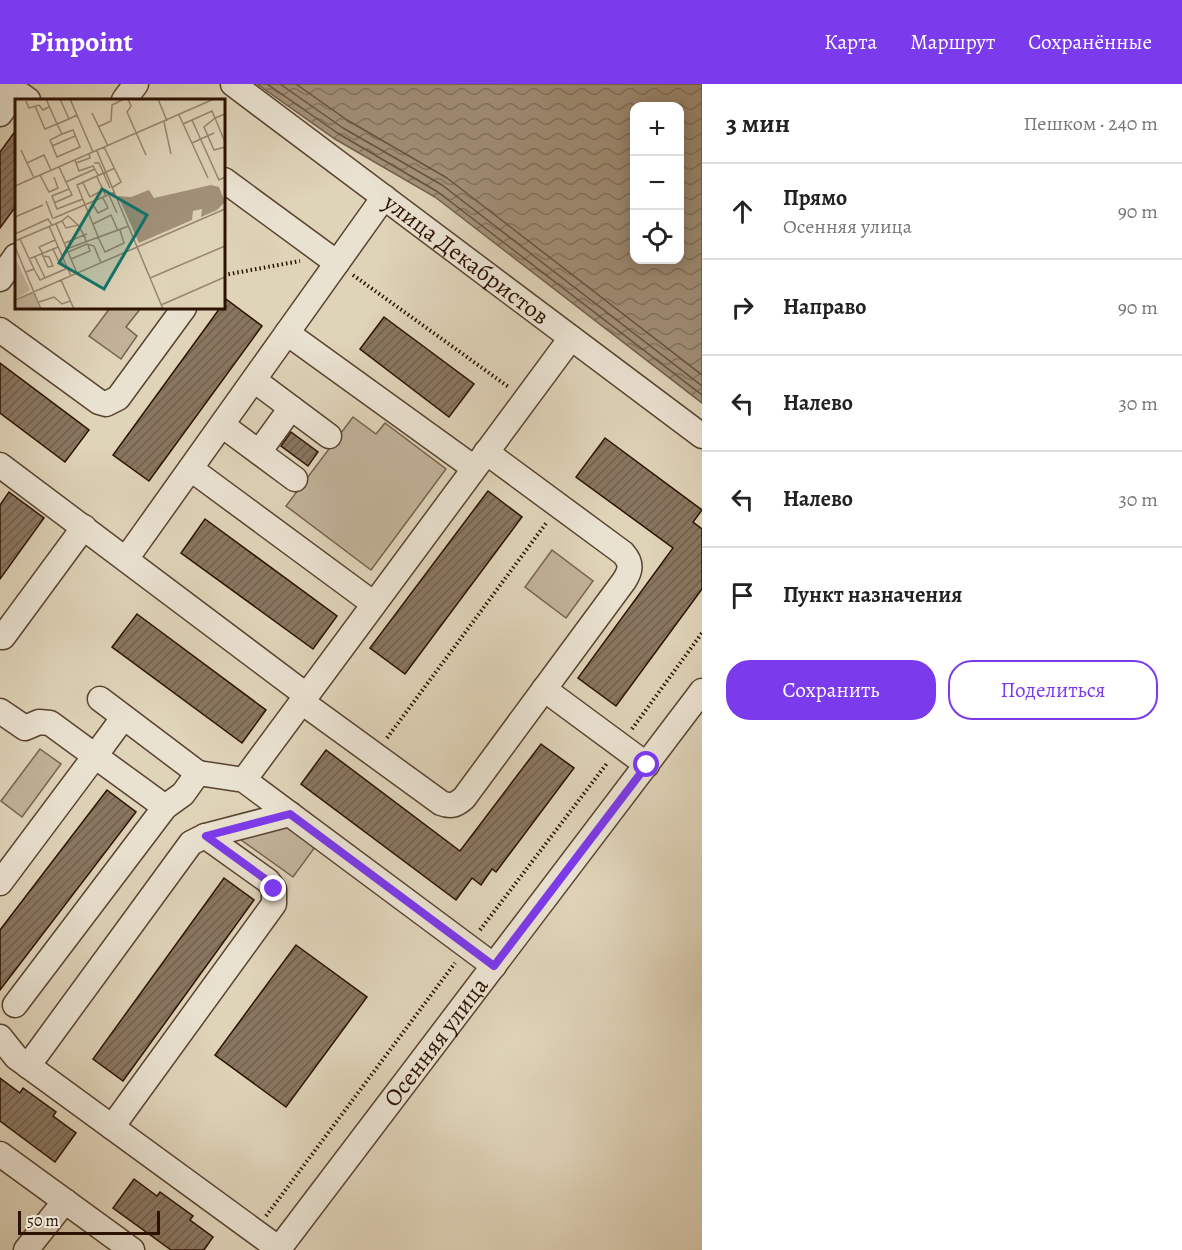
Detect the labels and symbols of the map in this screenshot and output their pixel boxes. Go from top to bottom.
inset map [15,99,225,309]
street label: улица Декабристов [376,186,556,332]
route start [633,751,659,777]
route end [260,875,286,901]
street label: Осенняя улица [376,971,495,1113]
scale bar [18,1208,160,1236]

